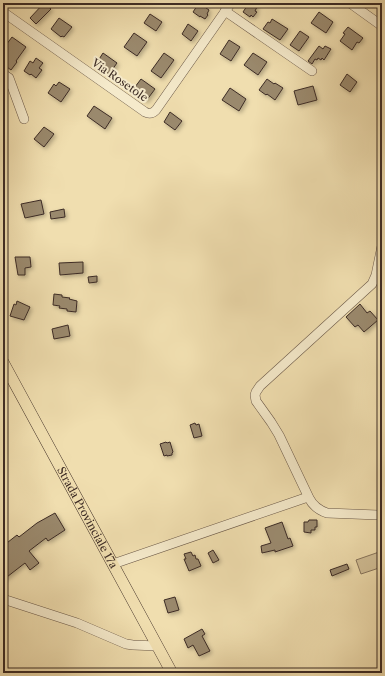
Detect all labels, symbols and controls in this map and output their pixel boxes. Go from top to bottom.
street label: Via Rosetole [88,55,151,105]
street label: Strada Provinciale 17a [54,464,121,571]

